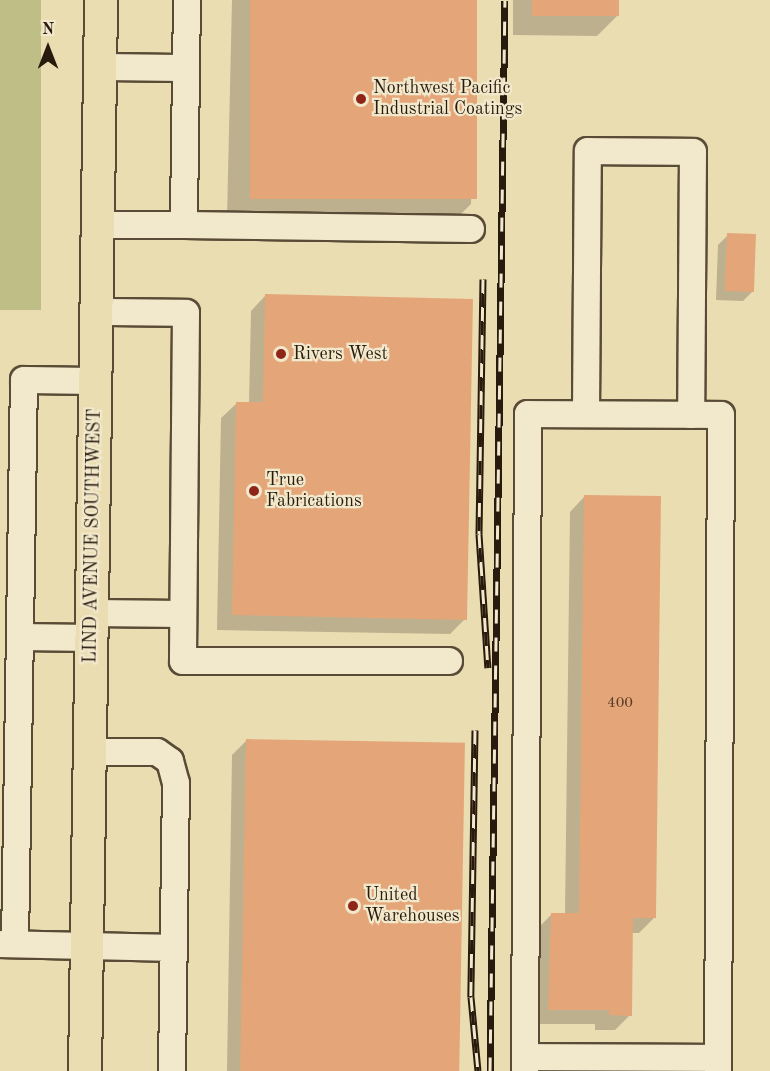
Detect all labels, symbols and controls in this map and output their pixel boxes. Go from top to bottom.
north arrow [18,18,78,78]
text: N [42,22,54,38]
place label: Northwest Pacific Industrial Coatings [373,78,522,121]
marker: Northwest Pacific Industrial Coatings [354,92,368,106]
place label: Rivers West [293,343,388,365]
marker: Rivers West [274,347,288,361]
street label: LIND AVENUE SOUTHWEST [80,409,106,663]
place label: True Fabrications [266,470,362,512]
marker: True Fabrications [247,484,261,498]
house number: 400 [607,695,633,713]
place label: United Warehouses [365,885,460,928]
marker: United Warehouses [346,899,360,913]

